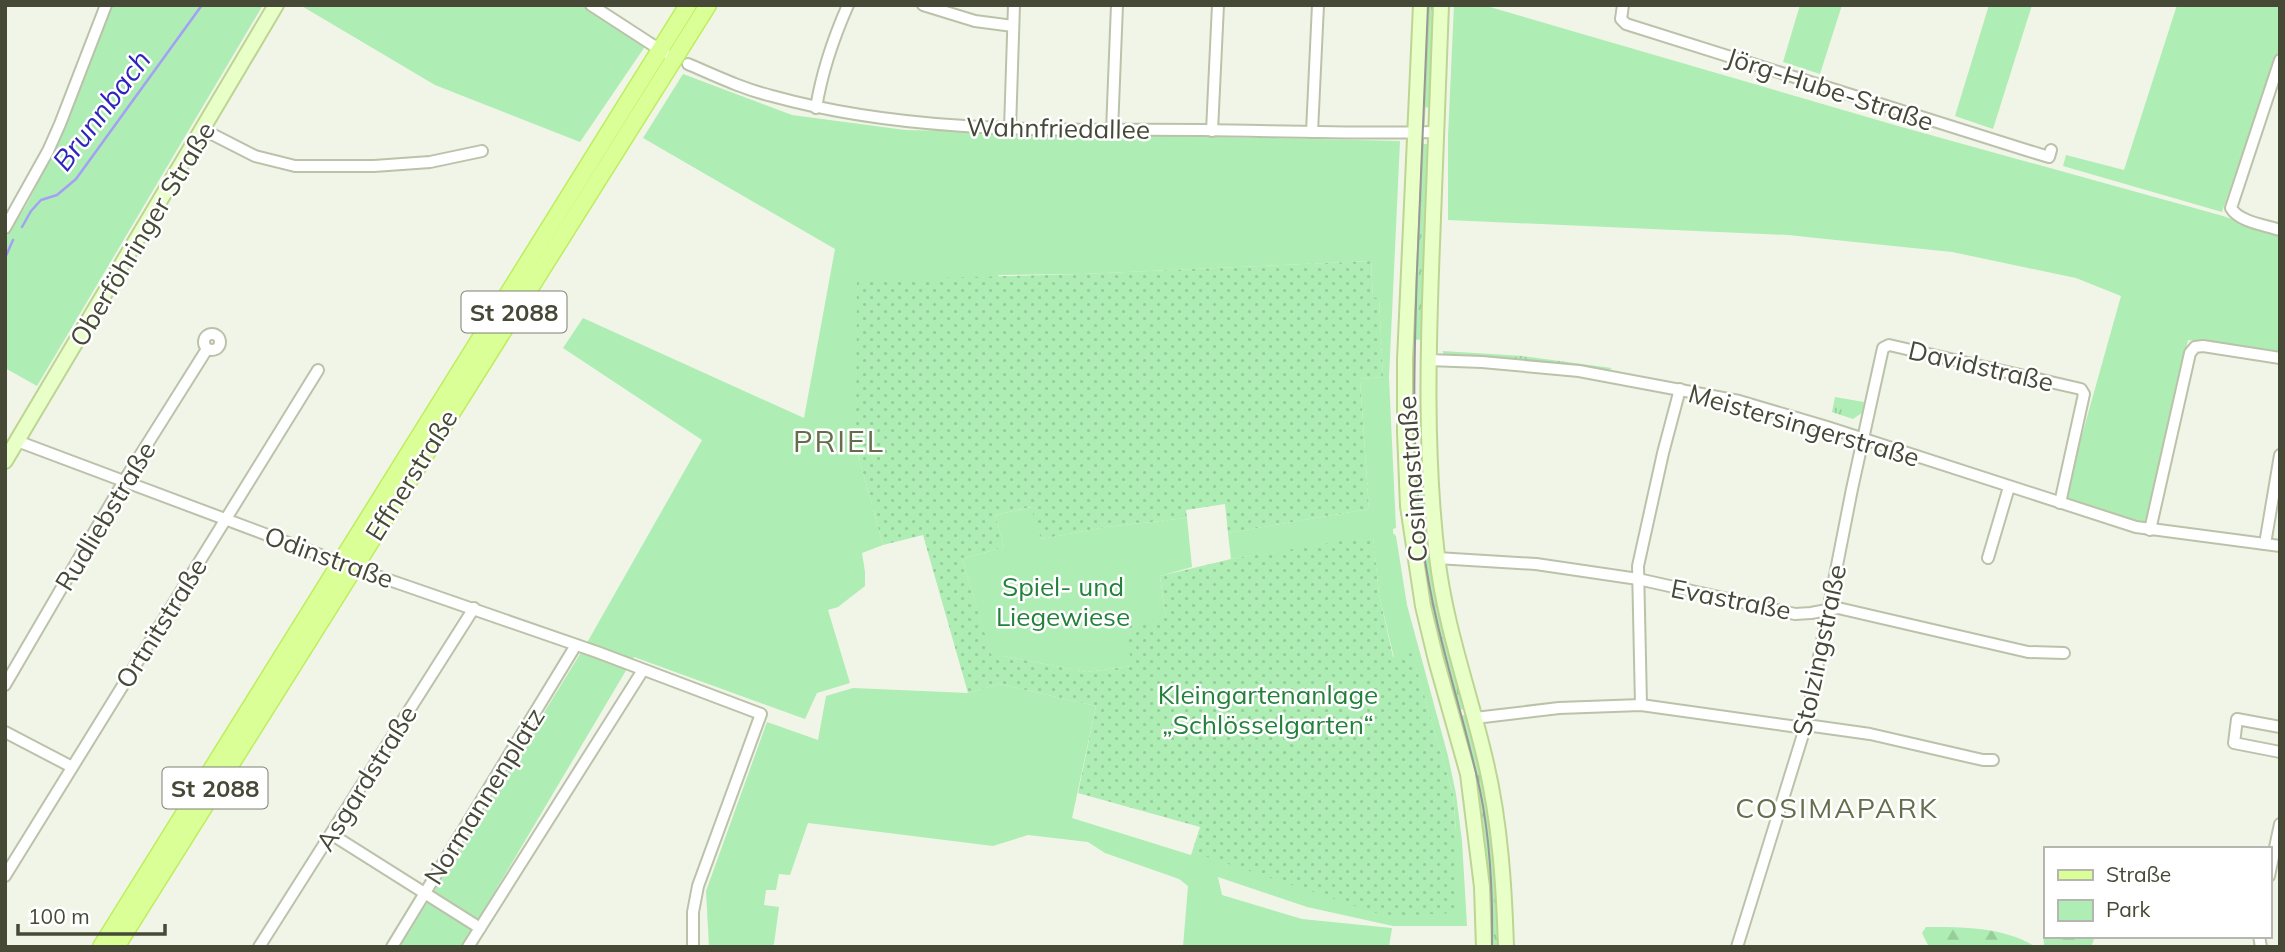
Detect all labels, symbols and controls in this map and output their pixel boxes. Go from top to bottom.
street label: Jörg-Hube-Straße [1722,40,1938,138]
water label: Brunnbach [44,43,158,177]
street label: Wahnfriedallee [966,110,1150,146]
street label: Oberföhringer Straße [62,116,222,352]
road number: St 2088 [462,292,566,332]
street label: Davidstraße [1905,333,2057,399]
street label: Meistersingerstraße [1685,376,1923,474]
street label: Cosimastraße [1390,395,1434,563]
street label: Effnerstraße [358,403,464,547]
district label: PRIEL [793,422,885,460]
street label: Rudliebstraße [48,435,162,597]
street label: Odinstraße [260,518,398,596]
street label: Ortnitstraße [108,552,214,694]
street label: Stolzingstraße [1785,561,1853,739]
park label: Spiel- und Liegewiese [996,570,1130,633]
street label: Evastraße [1668,571,1794,627]
park label: Kleingartenanlage „Schlösselgarten“ [1158,678,1378,741]
street label: Asgardstraße [308,699,424,857]
street label: Normannenplatz [416,702,552,890]
road number: St 2088 [162,768,268,808]
district label: COSIMAPARK [1735,790,1939,825]
legend [2044,847,2271,938]
text: Straße [2106,861,2171,887]
scale bar [18,892,164,936]
text: Park [2106,896,2150,922]
text: 100 m [28,903,90,929]

